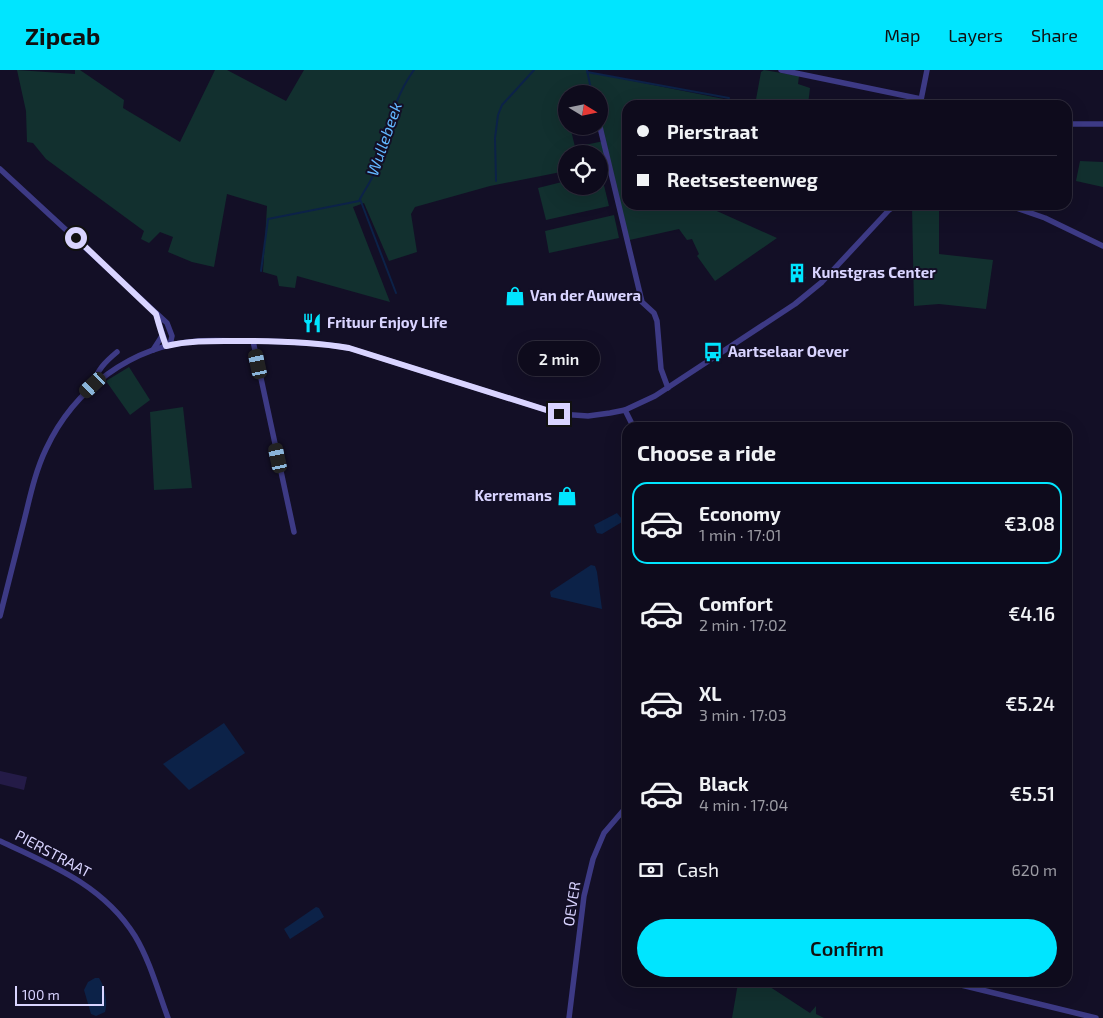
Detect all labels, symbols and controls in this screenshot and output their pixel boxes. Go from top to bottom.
text: Zipcab [25,21,100,50]
text: Map [884,24,920,46]
text: Layers [948,24,1003,46]
text: Share [1031,24,1078,46]
north arrow [558,85,608,135]
map controls [558,85,608,195]
water label: Wullebeek [362,100,405,178]
text: Pierstraat [667,120,758,143]
button: locate [558,145,608,195]
text: Reetsesteenweg [667,168,818,191]
route start [65,227,87,249]
building icon: Kunstgras Center [786,262,808,284]
place label: Kunstgras Center [812,263,936,281]
shop icon: Van der Auwera [504,285,526,307]
place label: Van der Auwera [530,286,641,304]
restaurant icon: Frituur Enjoy Life [301,312,323,334]
place label: Frituur Enjoy Life [327,313,448,332]
bus stop icon: Aartselaar Oever [702,341,724,363]
callout: 2 min [518,342,600,376]
place label: Aartselaar Oever [728,342,849,360]
car [247,348,268,380]
text: 2 min [539,349,579,368]
car [76,369,109,401]
route end [548,403,570,425]
text: Choose a ride [637,439,776,465]
car [267,442,288,474]
shop icon: Kerremans [556,485,578,507]
place label: Kerremans [474,486,552,504]
icon: car [639,501,684,546]
text: Economy [699,502,781,525]
text: €3.08 [1004,512,1055,535]
text: 1 min · 17:01 [699,525,781,544]
icon: car [639,591,684,636]
text: Comfort [699,592,773,615]
text: €4.16 [1008,602,1055,625]
text: 2 min · 17:02 [699,615,787,634]
icon: car [639,681,684,726]
text: XL [699,682,721,705]
text: €5.24 [1005,692,1055,715]
text: 3 min · 17:03 [699,705,787,724]
icon: car [639,771,684,816]
text: Black [699,772,749,795]
text: €5.51 [1010,782,1055,805]
text: 4 min · 17:04 [699,795,788,814]
street label: PIERSTRAAT [12,826,95,881]
icon: cash [637,856,665,884]
text: Cash [677,858,719,881]
text: 620 m [1012,860,1057,879]
street label: OEVER [559,880,583,928]
button: Confirm [637,919,1057,977]
scale bar [15,983,104,1006]
text: 100 m [22,986,60,1003]

